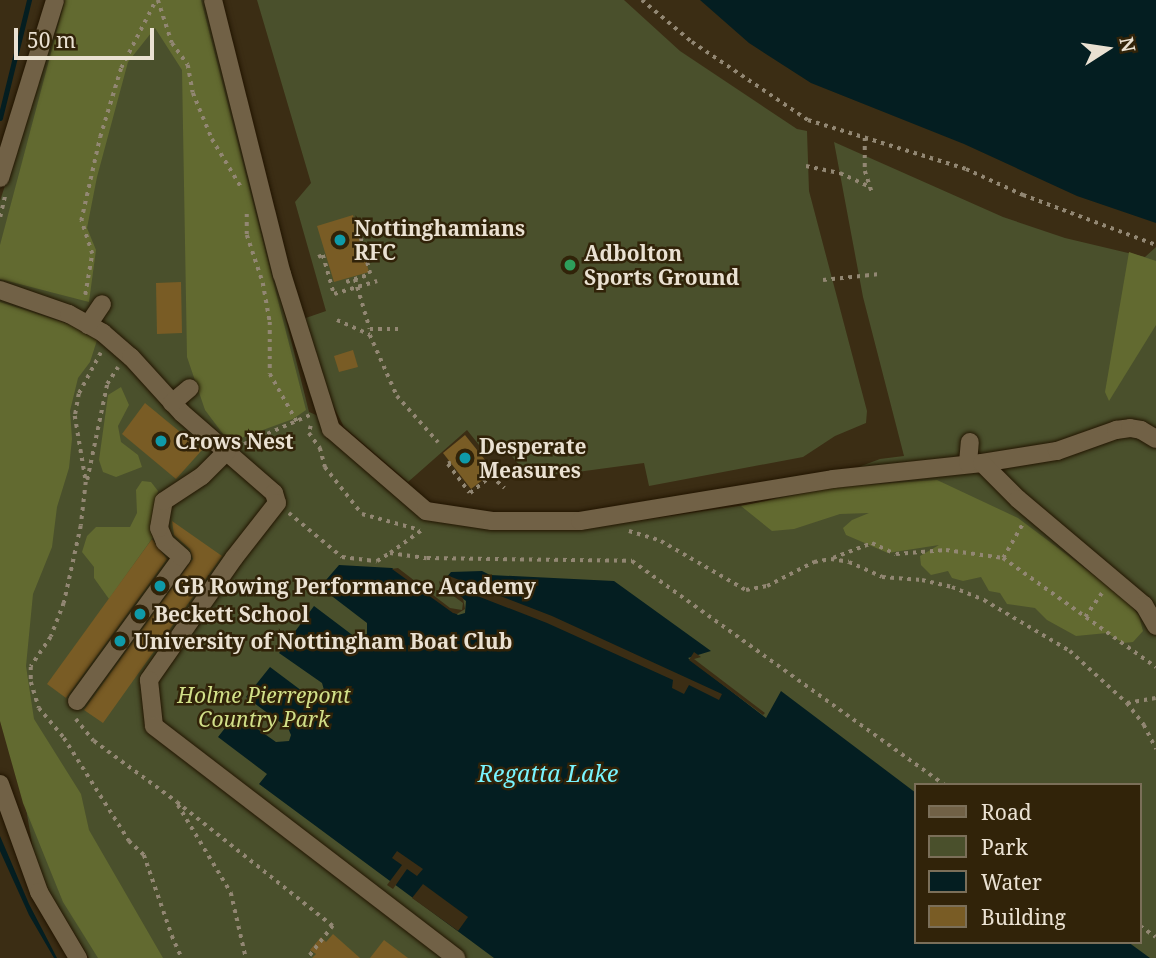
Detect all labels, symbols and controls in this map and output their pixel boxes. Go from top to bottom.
scale bar [18,14,158,58]
north arrow [1072,14,1142,84]
text: 50 m [27,26,76,54]
text: N [1113,35,1142,55]
place label: Nottinghamians RFC [354,215,525,265]
marker: Nottinghamians RFC [332,232,348,248]
place label: Adbolton Sports Ground [584,240,739,290]
marker: Adbolton Sports Ground [562,257,578,273]
place label: Crows Nest [175,428,294,454]
marker: Crows Nest [153,433,169,449]
place label: Desperate Measures [479,433,586,483]
marker: Desperate Measures [457,450,473,466]
place label: GB Rowing Performance Academy [174,573,536,599]
marker: GB Rowing Performance Academy [152,578,168,594]
place label: Beckett School [154,601,309,627]
marker: Beckett School [132,606,148,622]
place label: University of Nottingham Boat Club [134,628,512,654]
marker: University of Nottingham Boat Club [112,633,128,649]
park label: Holme Pierrepont Country Park [177,682,351,732]
water label: Regatta Lake [478,759,618,787]
legend [914,783,1142,944]
text: Road [981,798,1032,826]
text: Park [981,833,1028,861]
text: Water [981,868,1042,896]
text: Building [981,903,1066,931]

